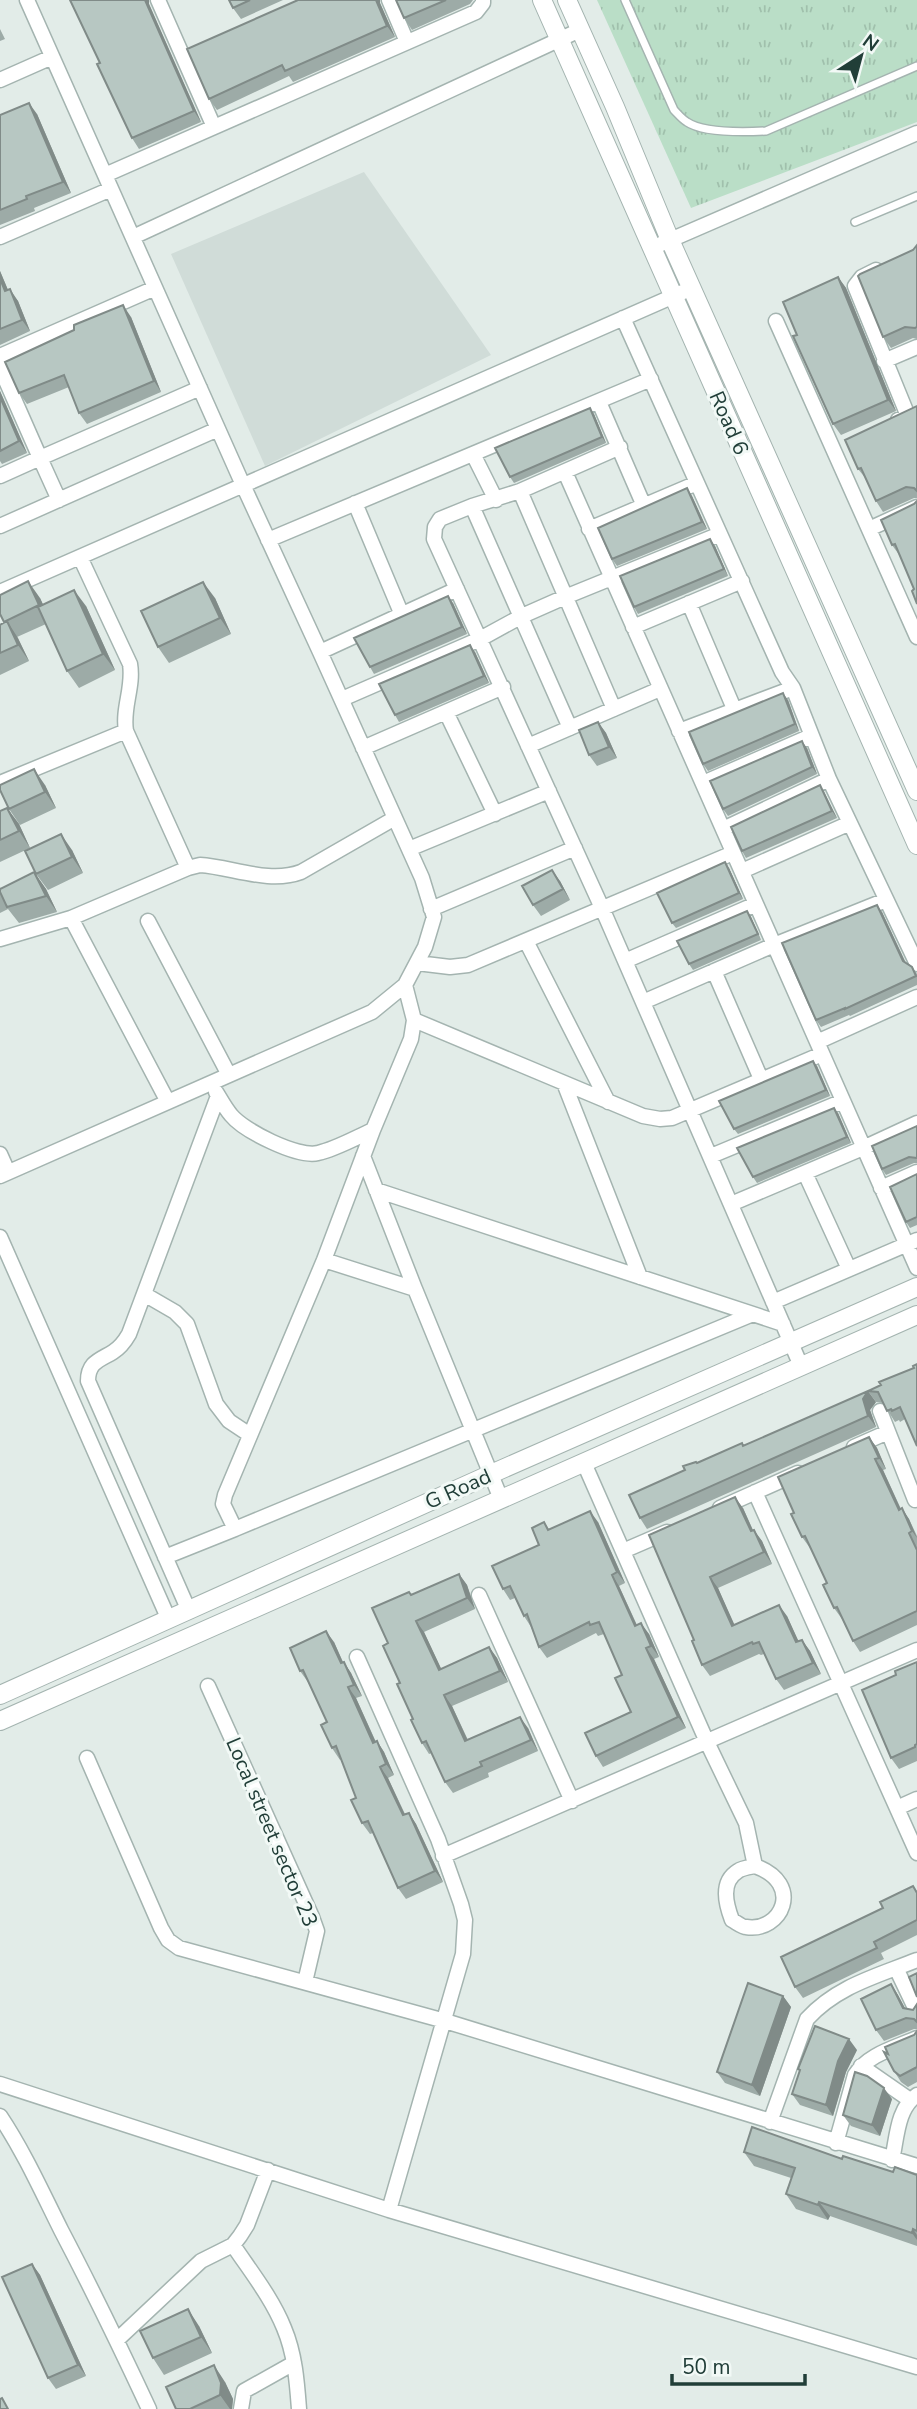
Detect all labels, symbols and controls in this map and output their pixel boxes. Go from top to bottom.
north arrow [826,21,896,91]
text: N [857,28,884,58]
street label: Road 6 [703,387,755,459]
street label: G Road [421,1462,495,1516]
street label: Local street sector 23 [219,1733,325,1931]
scale bar [672,2342,805,2386]
text: 50 m [682,2353,731,2381]

